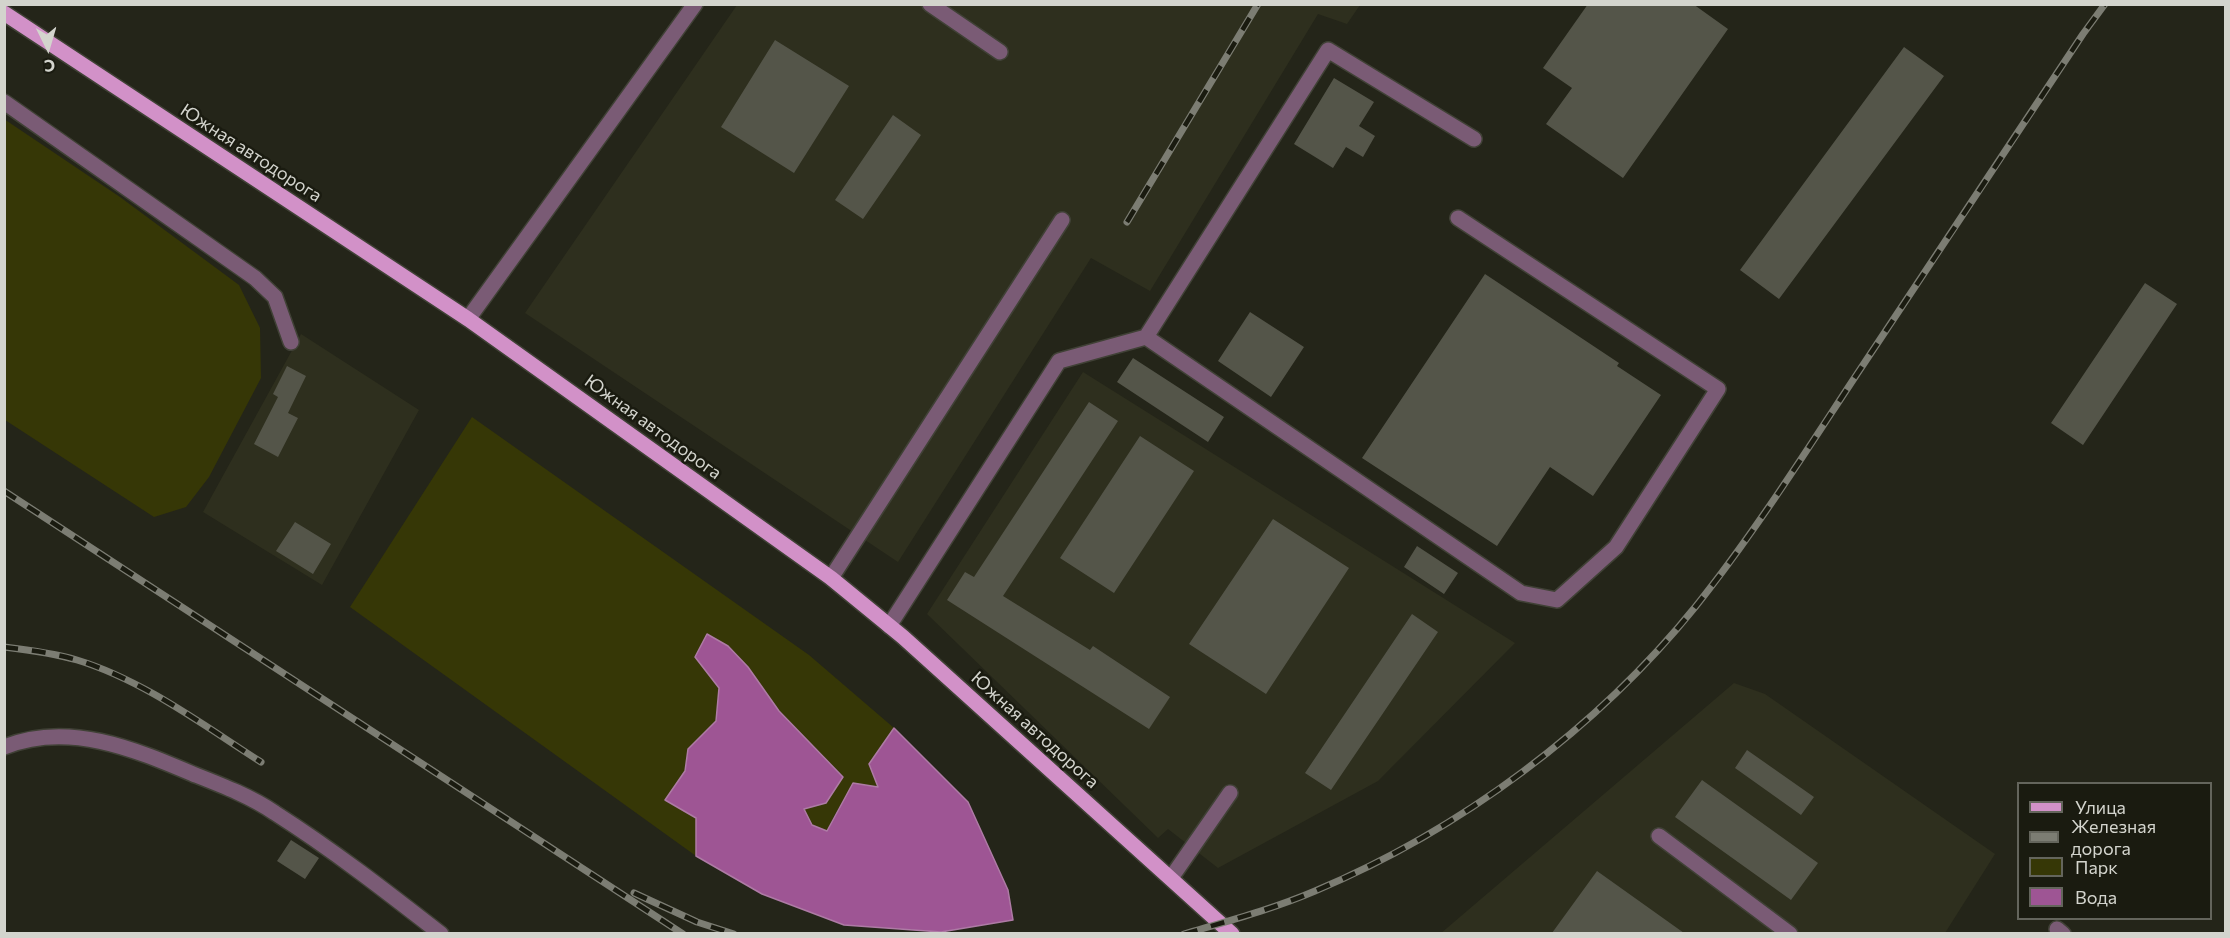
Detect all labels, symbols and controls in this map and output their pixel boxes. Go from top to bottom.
north arrow [18,18,78,78]
text: С [43,56,56,76]
street label: Южная автодорога [176,99,326,207]
street label: Южная автодорога [580,370,726,484]
street label: Южная автодорога [967,667,1103,793]
legend [2017,782,2212,920]
text: Улица [2075,796,2126,818]
text: Железная дорога [2071,815,2156,859]
text: Парк [2075,856,2118,878]
text: Вода [2075,886,2117,908]

